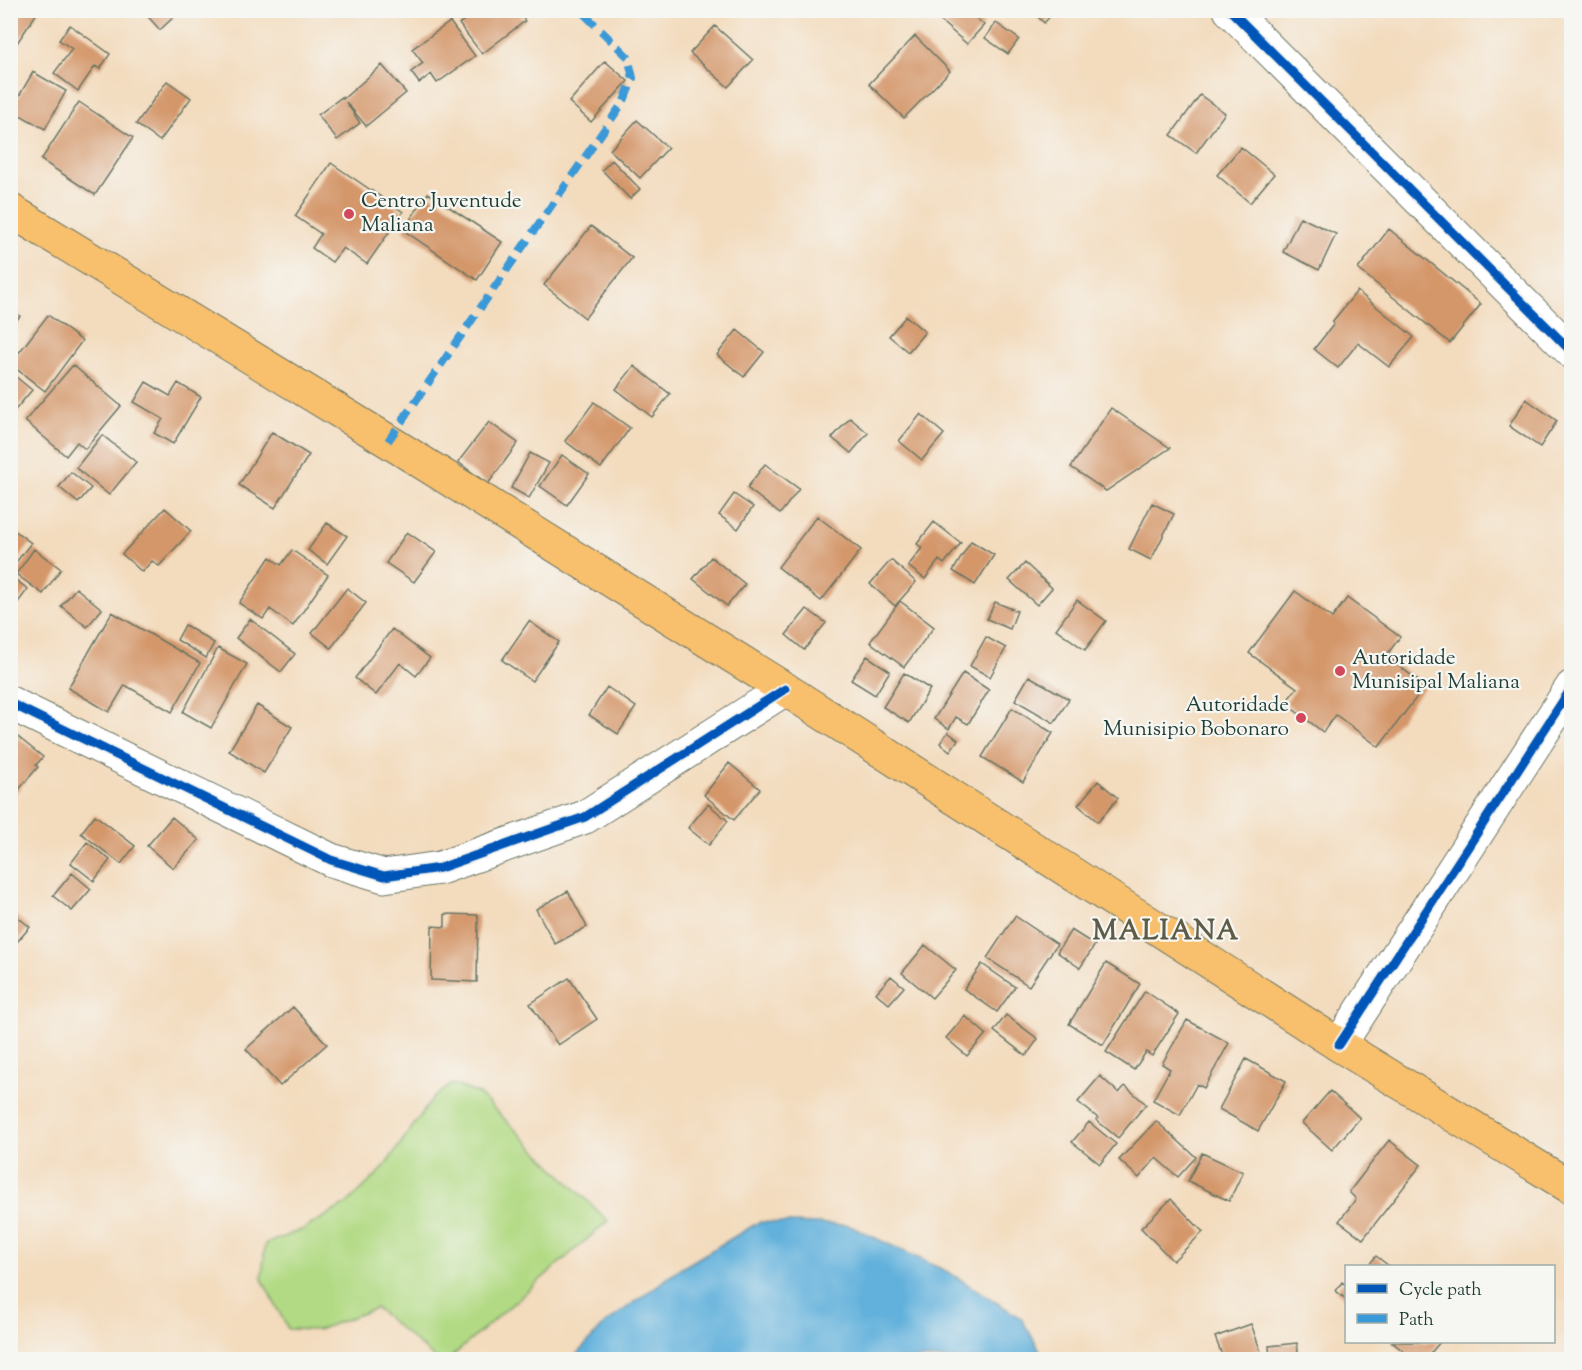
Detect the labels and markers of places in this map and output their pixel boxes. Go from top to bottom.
place label: Centro Juventude Maliana [361,187,522,241]
marker: Centro Juventude Maliana [342,207,356,221]
place label: Autoridade Munisipal Maliana [1352,644,1520,698]
marker: Autoridade Munisipal Maliana [1333,664,1347,678]
place label: Autoridade Munisipio Bobonaro [1103,691,1289,745]
marker: Autoridade Munisipio Bobonaro [1294,711,1308,725]

